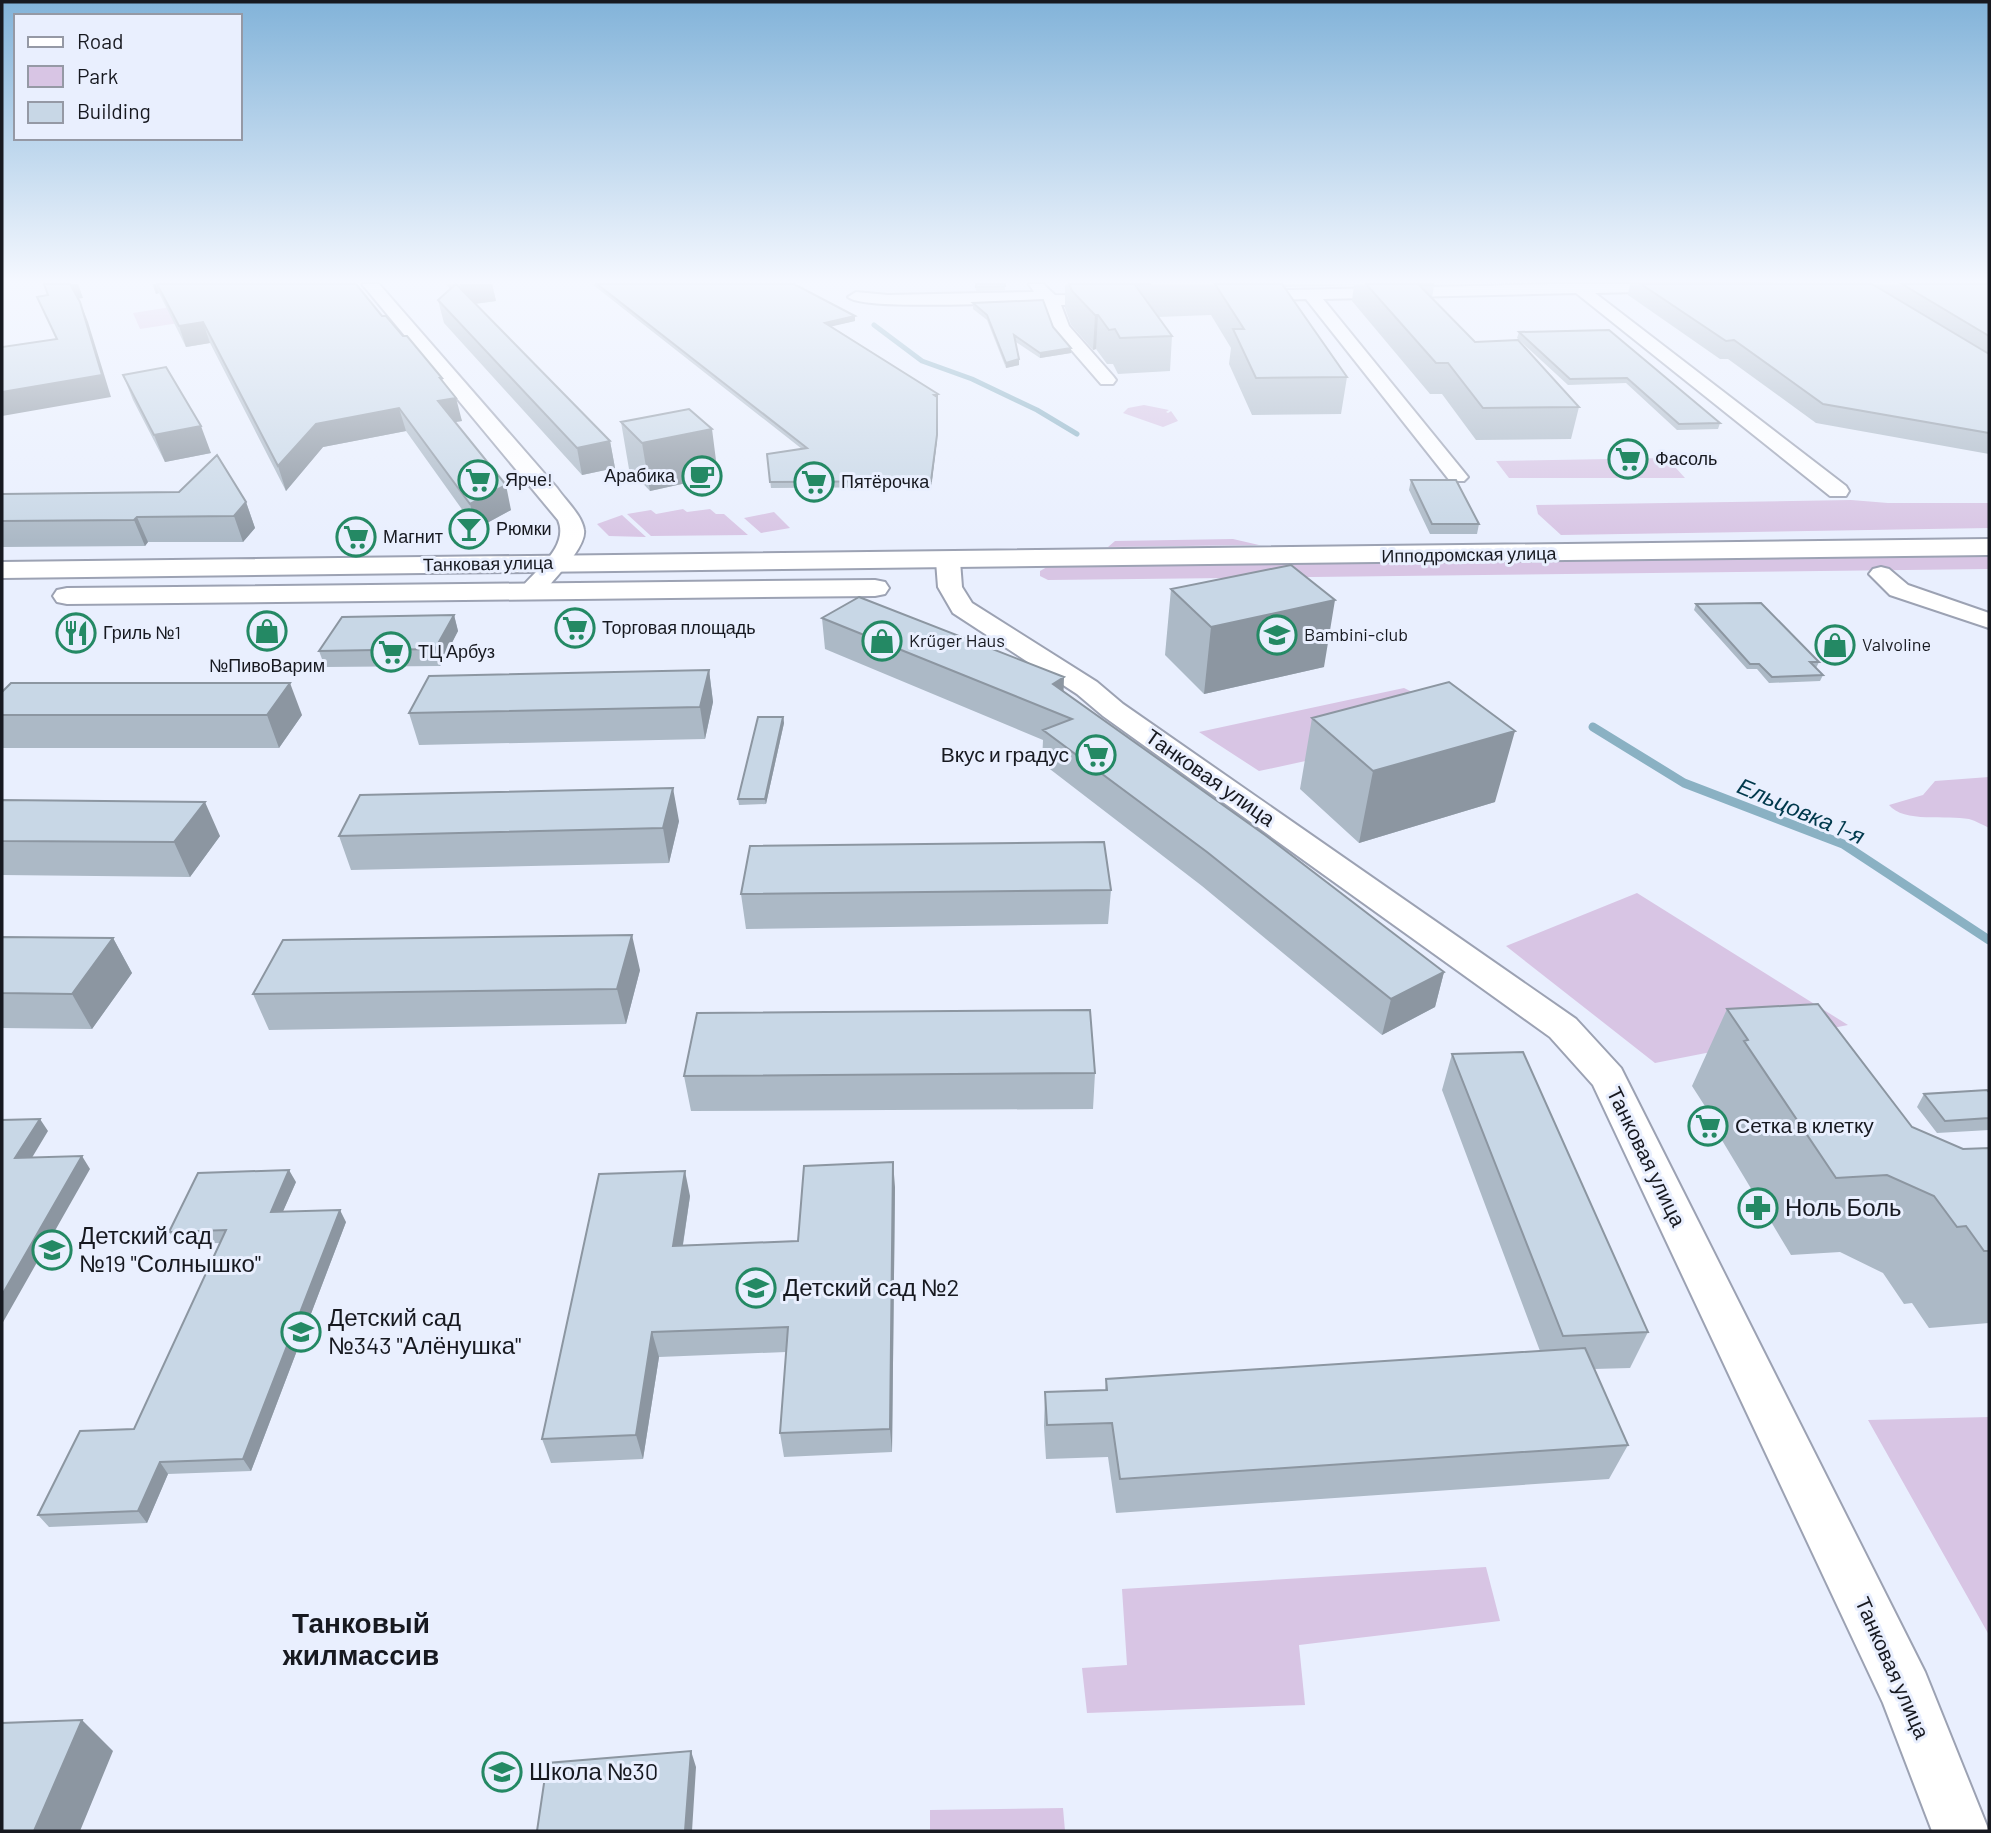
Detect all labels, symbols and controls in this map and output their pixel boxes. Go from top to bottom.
legend [14,14,242,140]
text: Road [77,28,123,53]
text: Park [77,63,118,88]
text: Building [77,98,151,123]
supermarket icon: Фасоль [1607,438,1649,480]
place label: Фасоль [1655,447,1717,469]
cafe icon: Арабика [681,455,723,497]
supermarket icon: Ярче! [457,459,499,501]
supermarket icon: Пятёрочка [793,461,835,503]
place label: Арабика [604,464,676,486]
place label: Ярче! [505,468,553,490]
place label: Пятёрочка [841,470,930,492]
bar icon: Рюмки [448,508,490,550]
supermarket icon: Магнит [335,516,377,558]
place label: Рюмки [496,517,552,539]
place label: Магнит [383,525,443,547]
street label: Ипподромская улица [1381,541,1558,567]
street label: Танковая улица [423,551,554,575]
supermarket icon: Торговая площадь [554,607,596,649]
shop icon: №ПивоВарим [246,610,288,652]
restaurant icon: Гриль №1 [55,612,97,654]
school or university icon: Bambini-club [1256,614,1298,656]
place label: Торговая площадь [602,616,756,638]
shop icon: Krűger Haus [861,620,903,662]
place label: Гриль №1 [103,621,181,643]
place label: Bambini-club [1304,623,1408,645]
shop icon: Valvoline [1814,624,1856,666]
place label: Krűger Haus [909,629,1005,651]
supermarket icon: ТЦ Арбуз [370,631,412,673]
place label: Valvoline [1862,633,1931,655]
place label: ТЦ Арбуз [418,640,495,662]
place label: №ПивоВарим [209,654,325,676]
street label: Танковая улица [1141,723,1281,831]
supermarket icon: Вкус и градус [1075,734,1117,776]
place label: Вкус и градус [941,741,1069,766]
water label: Ельцовка 1-я [1734,771,1869,849]
street label: Танковая улица [1603,1082,1692,1230]
supermarket icon: Сетка в клетку [1687,1105,1729,1147]
place label: Сетка в клетку [1735,1112,1874,1137]
pharmacy icon: Ноль Боль [1737,1187,1779,1229]
place label: Ноль Боль [1785,1192,1902,1221]
place label: Детский сад №19 "Солнышко" [79,1220,261,1277]
school or university icon: Детский сад №19 "Солнышко" [31,1229,73,1271]
school or university icon: Детский сад №2 [735,1267,777,1309]
place label: Детский сад №2 [783,1272,959,1301]
place label: Детский сад №343 "Алёнушка" [328,1302,521,1359]
school or university icon: Детский сад №343 "Алёнушка" [280,1311,322,1353]
street label: Танковая улица [1851,1593,1936,1742]
district label: Танковый жилмассив [282,1605,439,1671]
school or university icon: Школа №30 [481,1751,523,1793]
place label: Школа №30 [529,1756,658,1785]

